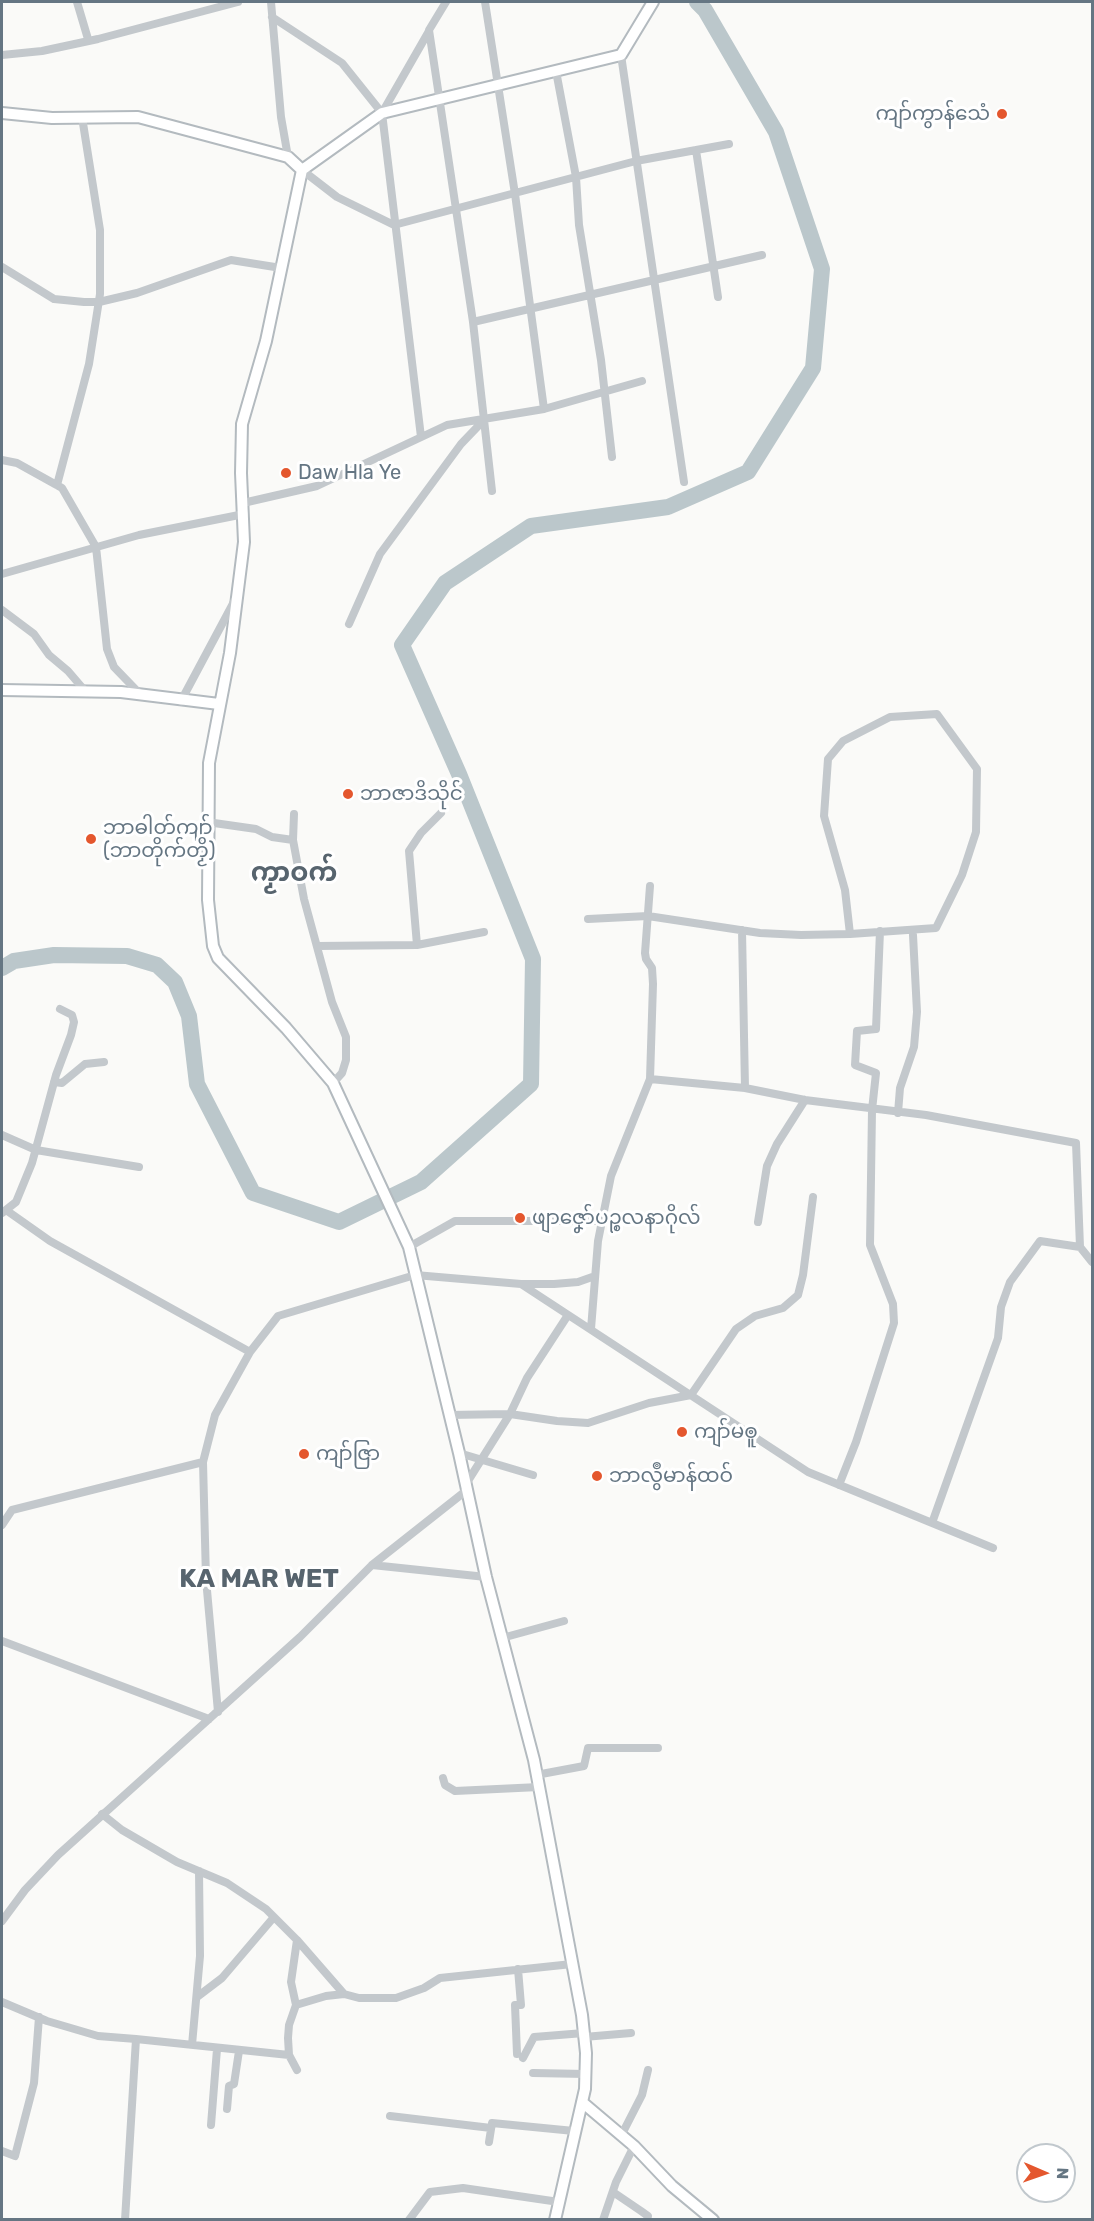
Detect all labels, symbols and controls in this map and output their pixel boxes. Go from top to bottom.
place label: ကျာ်ကွာန်သေံ [875,102,990,126]
marker: ကျာ်ကွာန်သေံ [995,107,1009,121]
place label: Daw Hla Ye [298,461,401,485]
marker: Daw Hla Ye [279,466,293,480]
place label: ဘာဇာဒိသိုင် [360,782,463,806]
marker: ဘာဇာဒိသိုင် [341,787,355,801]
place label: ဘာဓါတ်ကျာ် (ဘာတိုက်တၟိ) [103,816,216,863]
marker: ဘာဓါတ်ကျာ် (ဘာတိုက်တၟိ) [84,832,98,846]
district label: ကၟာဝက် [251,857,337,889]
place label: ဖျာဇၞော်ပဉ္စလနာဂိုလ် [532,1206,701,1230]
marker: ဖျာဇၞော်ပဉ္စလနာဂိုလ် [513,1211,527,1225]
place label: ကျာ်မၜူ [694,1420,758,1444]
marker: ကျာ်မၜူ [675,1425,689,1439]
place label: ကျာ်ဇြာ [316,1442,380,1466]
marker: ကျာ်ဇြာ [297,1447,311,1461]
place label: ဘာလွဳမာန်ထဝ် [609,1464,733,1488]
marker: ဘာလွဳမာန်ထဝ် [590,1469,604,1483]
district label: KA MAR WET [172,1563,346,1595]
north arrow [1016,2143,1076,2203]
text: N [1053,2167,1072,2180]

